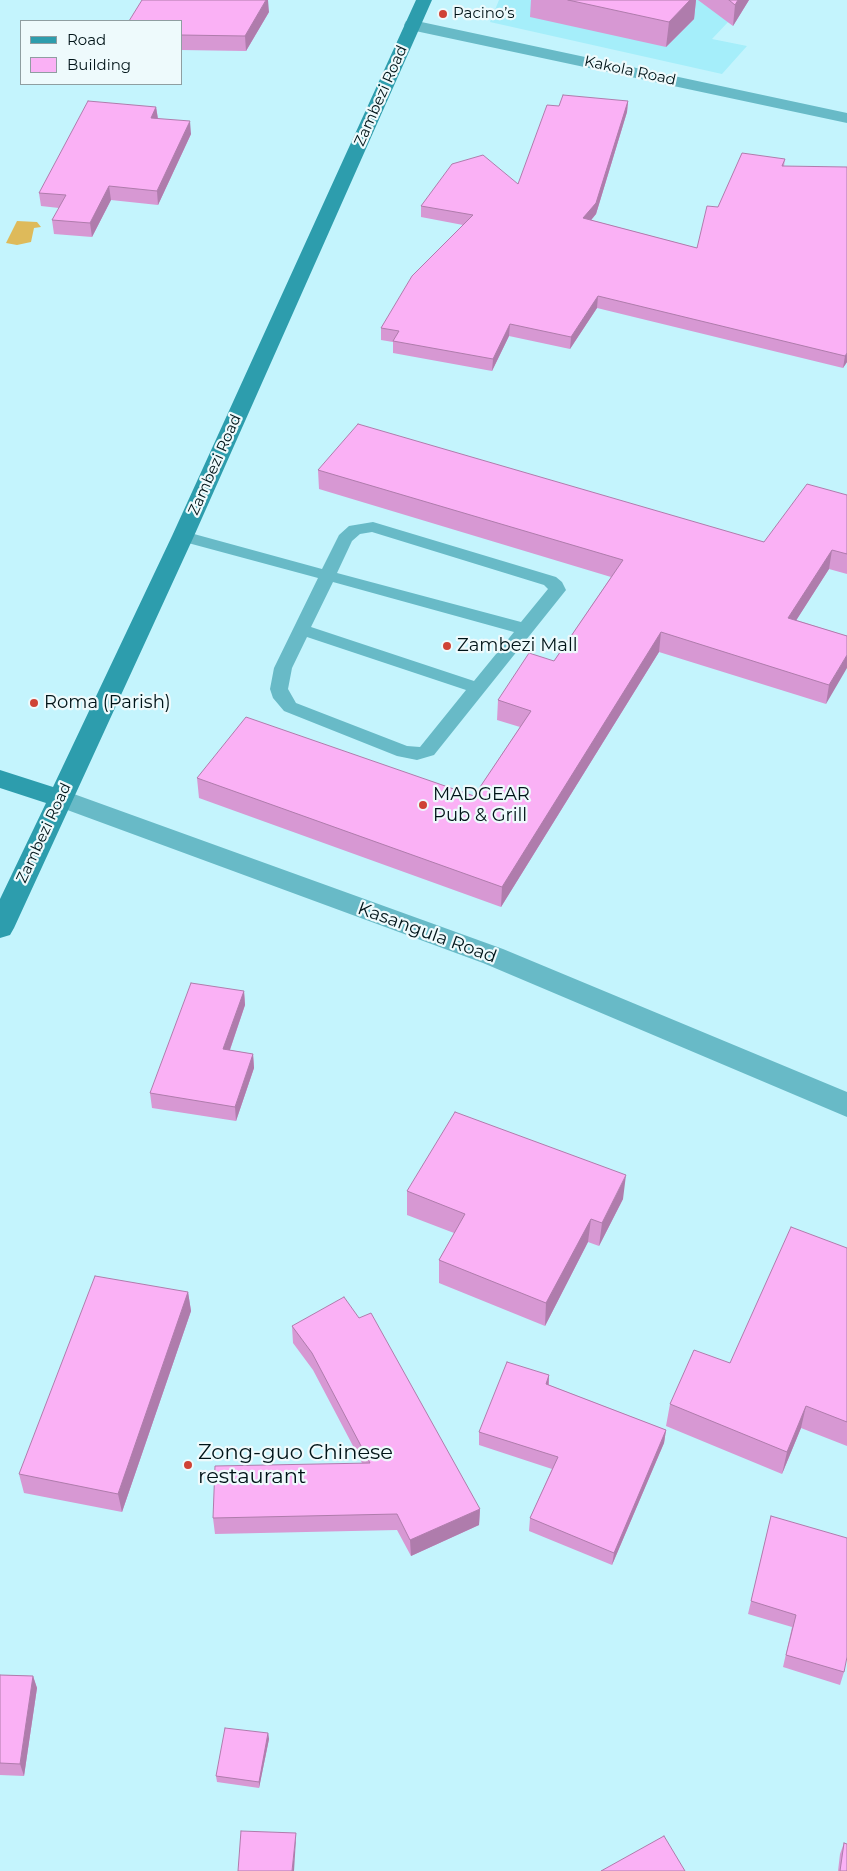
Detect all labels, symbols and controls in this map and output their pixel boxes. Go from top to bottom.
place label: Pacino’s [453,5,515,23]
marker: Pacino’s [437,8,449,20]
legend [20,20,182,85]
text: Road [67,30,106,49]
street label: Zambezi Road [351,43,411,149]
street label: Kakola Road [582,52,678,90]
text: Building [67,55,131,74]
street label: Zambezi Road [185,412,245,518]
place label: Zambezi Mall [457,635,578,657]
marker: Zambezi Mall [441,640,453,652]
place label: Roma (Parish) [44,692,171,714]
marker: Roma (Parish) [28,697,40,709]
street label: Zambezi Road [13,780,75,886]
place label: MADGEAR Pub & Grill [433,784,530,826]
marker: MADGEAR Pub & Grill [417,799,429,811]
street label: Kasangula Road [355,898,499,968]
place label: Zong-guo Chinese restaurant [198,1440,393,1490]
marker: Zong-guo Chinese restaurant [182,1459,194,1471]

